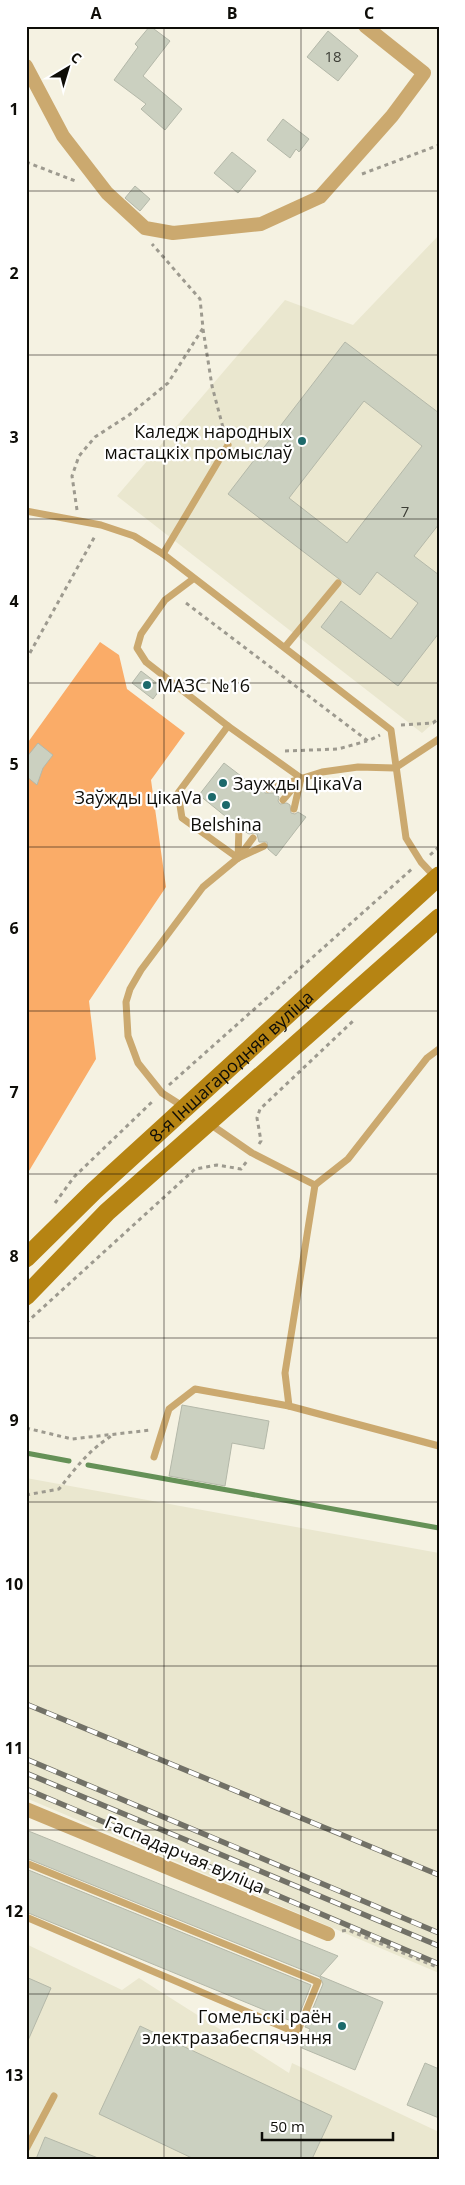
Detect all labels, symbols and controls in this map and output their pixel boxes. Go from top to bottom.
text: A [90,2,102,24]
text: B [227,2,237,24]
text: C [364,2,374,24]
north arrow [42,42,92,92]
house number: 18 [324,46,342,66]
text: С [67,47,86,68]
text: 1 [9,98,19,120]
text: 2 [9,262,19,284]
place label: Каледж народных мастацкіх промыслаў [105,419,293,464]
text: 3 [9,426,19,448]
marker: Каледж народных мастацкіх промыслаў [296,435,308,447]
house number: 7 [401,501,409,521]
text: 4 [9,590,19,612]
place label: МАЗС №16 [157,673,250,697]
marker: МАЗС №16 [141,679,153,691]
text: 5 [9,753,19,775]
place label: Заужды ЦікаVа [233,771,362,795]
marker: Заужды ЦікаVа [217,777,229,789]
place label: Заўжды цікаVа [75,785,202,809]
marker: Заўжды цікаVа [206,791,218,803]
marker: Belshina [220,799,232,811]
place label: Belshina [190,812,262,836]
text: 6 [9,917,19,939]
street label: 8-я Іншагародняя вуліца [144,985,318,1147]
text: 7 [9,1081,19,1103]
text: 8 [9,1245,19,1267]
text: 9 [9,1409,19,1431]
text: 10 [5,1573,23,1595]
text: 11 [5,1737,23,1759]
street label: Гаспадарчая вуліца [101,1809,269,1899]
text: 12 [5,1900,23,1922]
place label: Гомельскі раён электразабеспячэння [142,2004,332,2049]
marker: Гомельскі раён электразабеспячэння [336,2020,348,2032]
text: 13 [5,2064,23,2086]
scale bar [262,2110,394,2142]
text: 50 m [270,2116,305,2136]

